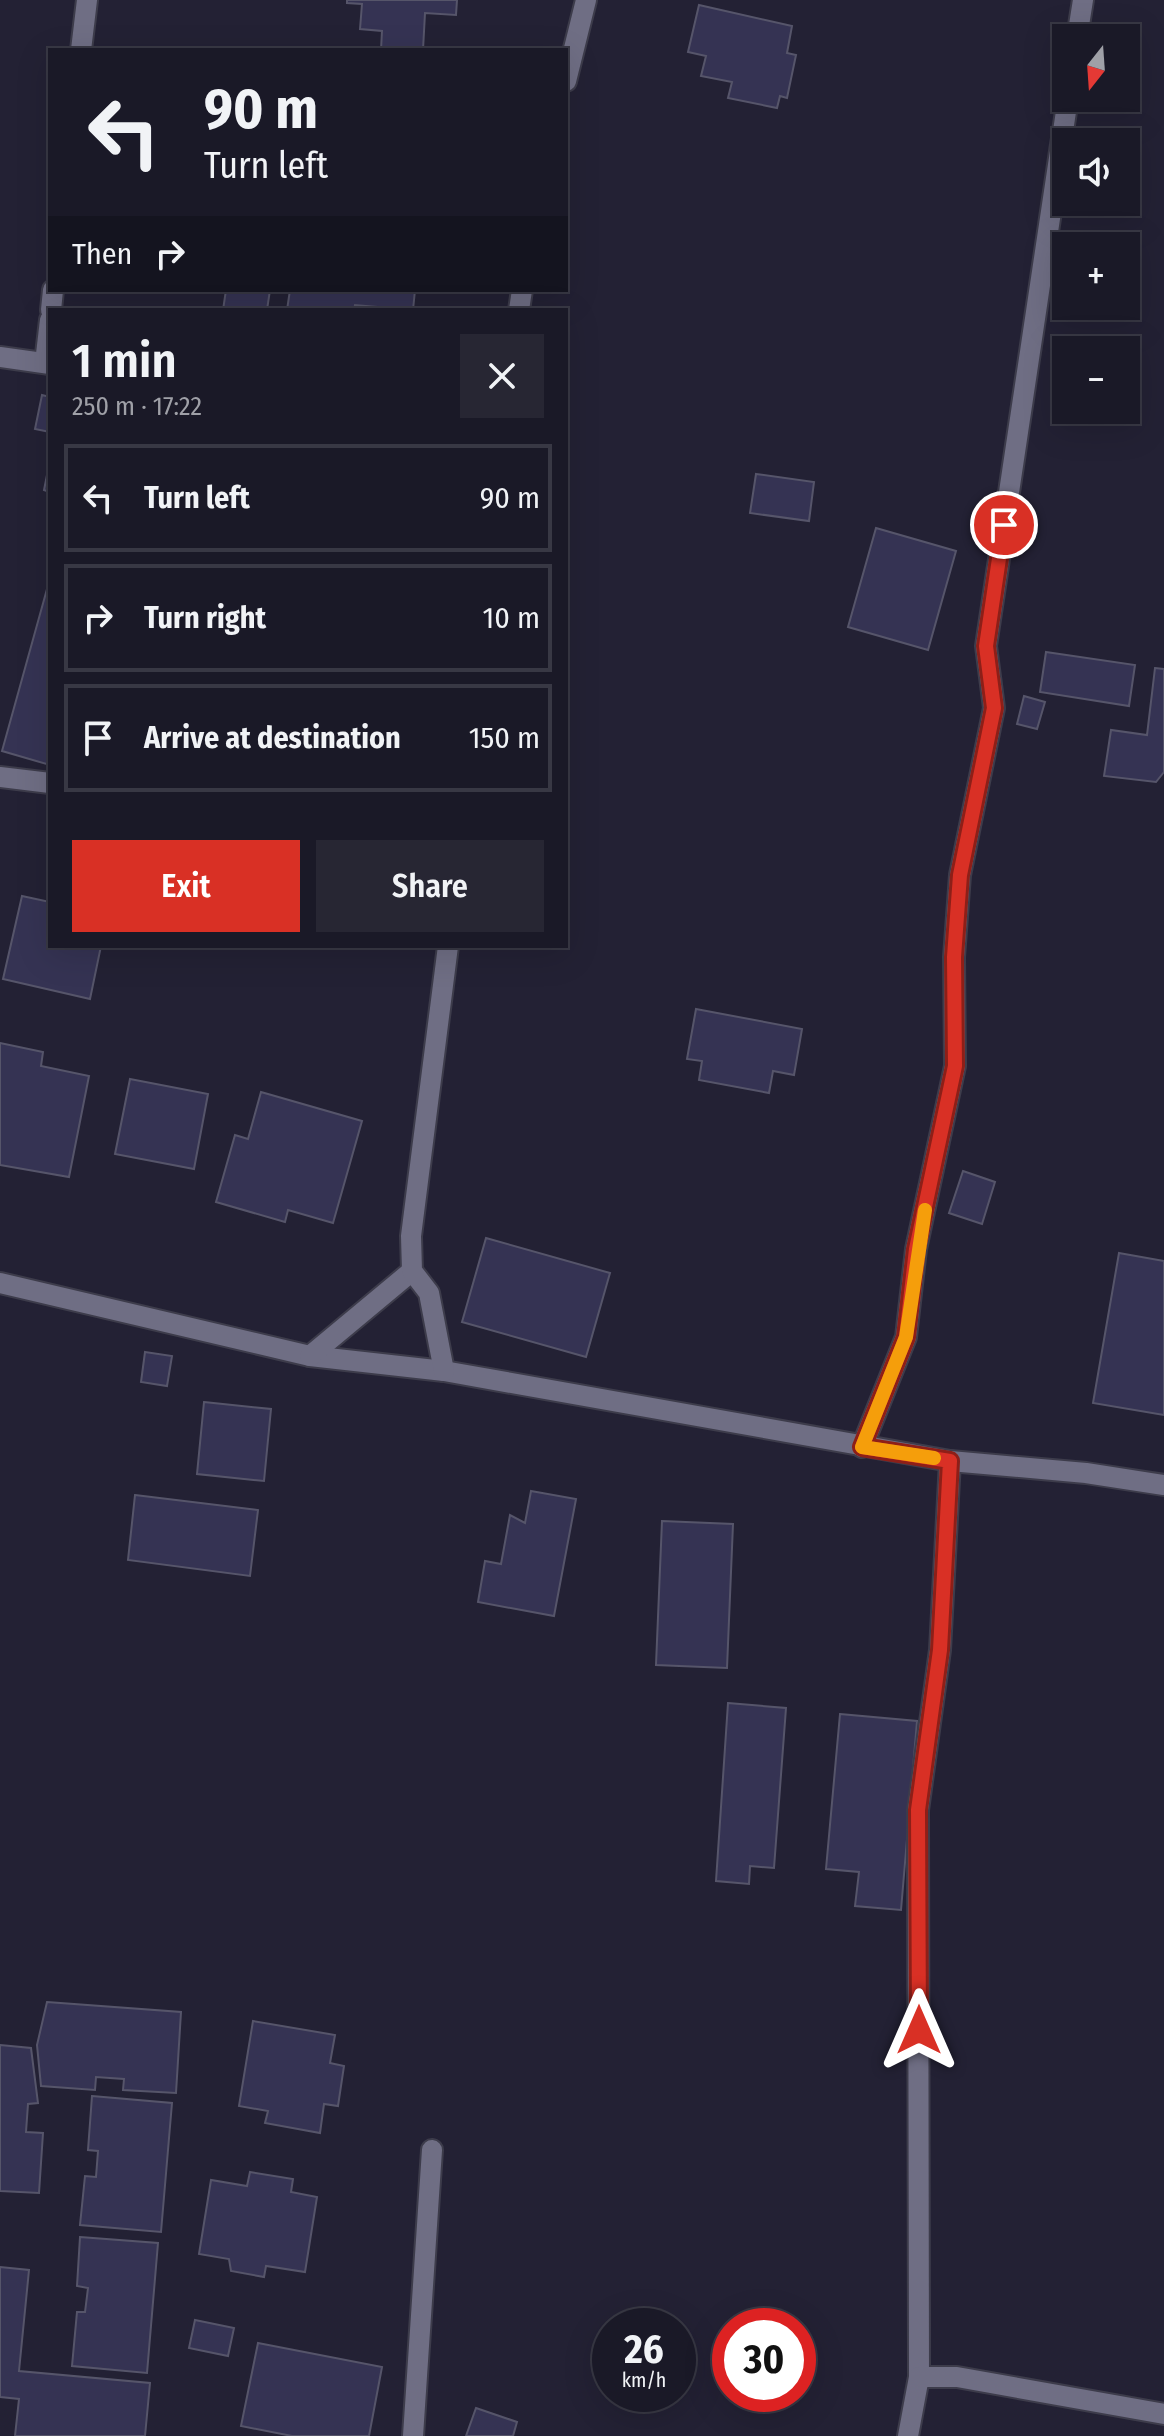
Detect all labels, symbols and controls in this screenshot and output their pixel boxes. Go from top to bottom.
north arrow [1052,24,1140,112]
map controls [1052,24,1140,424]
text: 90 m [204,76,318,143]
icon: left [72,80,176,184]
button: sound [1052,128,1140,216]
text: Turn left [204,144,328,188]
icon: right [148,232,192,276]
button: + [1052,232,1140,320]
text: Then [72,236,132,272]
text: 1 min [72,332,177,390]
button: close [460,334,544,418]
button: − [1052,336,1140,424]
text: 250 m · 17:22 [72,391,202,422]
icon: left [76,476,120,520]
text: Turn left [144,480,250,516]
text: 90 m [480,480,540,516]
pin [970,491,1038,559]
icon: arrive [982,503,1026,547]
icon: right [76,596,120,640]
text: Turn right [144,600,266,636]
text: 10 m [483,600,540,636]
icon: arrive [76,716,120,760]
text: Arrive at destination [144,720,401,756]
text: 150 m [469,720,540,756]
button: Exit [72,840,300,932]
button: Share [316,840,544,932]
position arrow [877,1988,961,2072]
speed limit sign: 30 [712,2308,816,2412]
text: 26 [624,2326,664,2374]
text: km/h [622,2368,666,2392]

